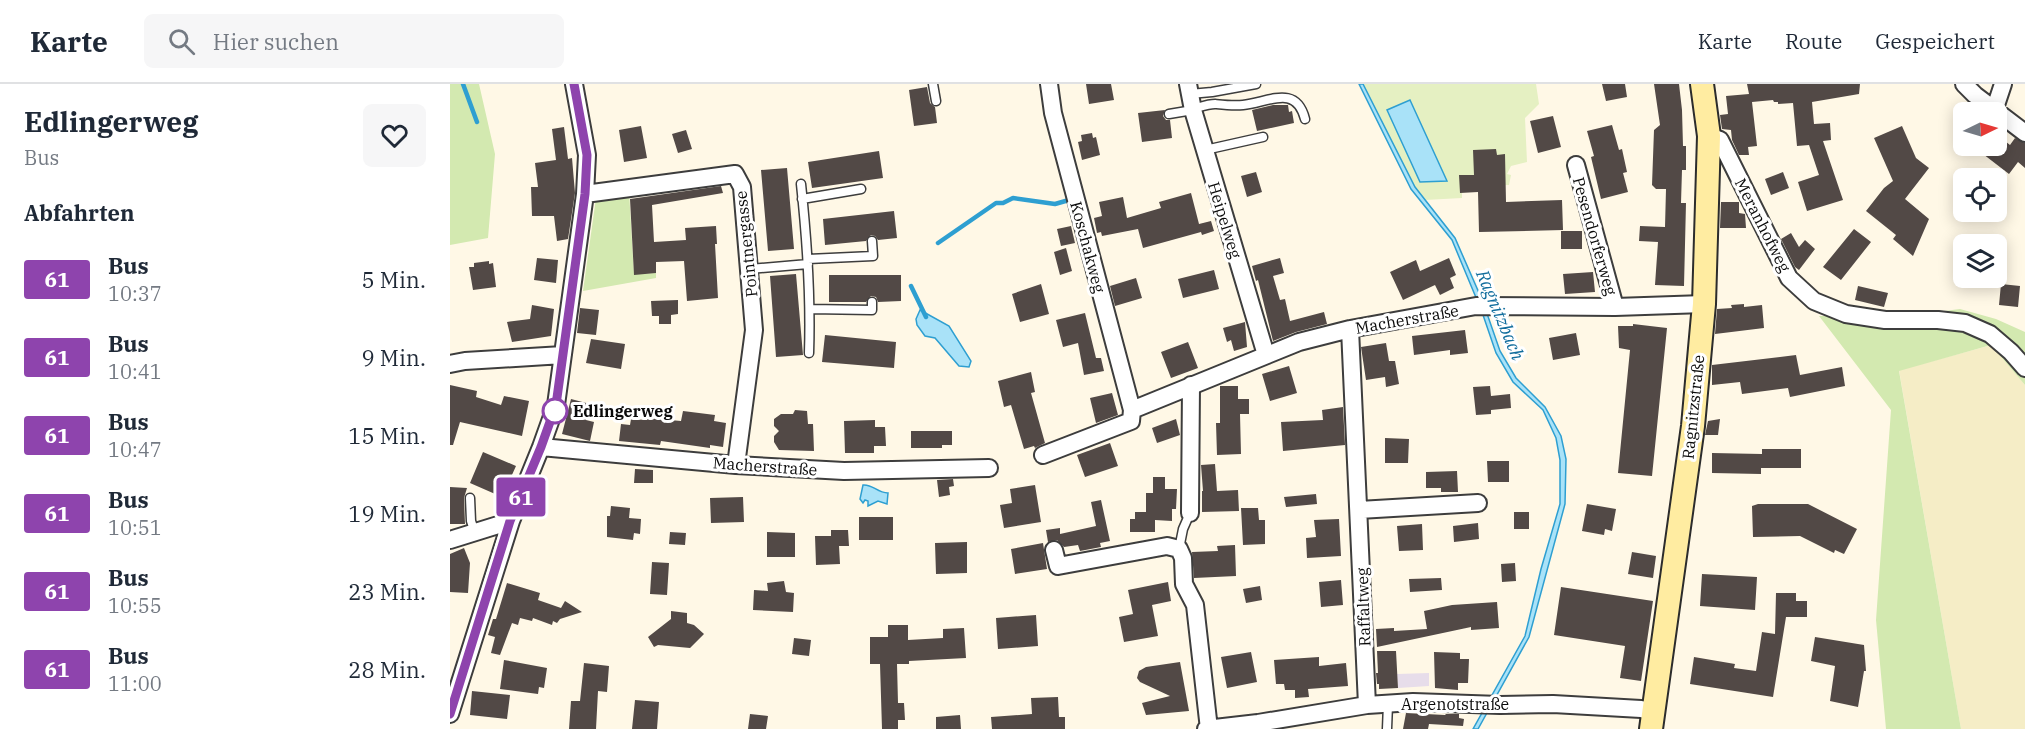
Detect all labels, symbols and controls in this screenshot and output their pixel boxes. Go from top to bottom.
search box [144,14,564,68]
text: Karte [30,23,108,60]
icon: search [165,25,198,58]
text: Hier suchen [213,27,339,56]
text: Karte [1698,27,1752,55]
text: Route [1785,27,1842,55]
text: Gespeichert [1875,27,1995,55]
north arrow [1953,102,2007,156]
map controls [1953,102,2007,288]
text: Edlingerweg [24,103,198,140]
button: heart [363,104,426,167]
text: Bus [24,144,59,171]
button: locate [1953,168,2007,222]
street label: Pesendorferweg [1569,175,1622,298]
street label: Meranhofweg [1731,175,1795,275]
street label: Heipelweg [1204,179,1246,261]
street label: Pointnergasse [730,190,762,298]
text: Abfahrten [24,198,135,227]
street label: Koschakweg [1066,199,1110,295]
button: layers [1953,234,2007,288]
text: Bus [108,251,149,280]
text: 61 [44,265,70,293]
text: 5 Min. [361,265,426,294]
water label: Ragnitzbach [1471,265,1530,364]
text: 10:37 [108,280,162,307]
street label: Macherstraße [1354,300,1460,338]
text: Bus [108,329,149,358]
text: 61 [44,343,70,371]
text: 9 Min. [361,343,426,372]
street label: Ragnitzstraße [1678,354,1708,460]
text: 10:41 [108,358,162,385]
marker: Edlingerweg [542,398,568,424]
place label: Edlingerweg [573,401,673,421]
text: Bus [108,407,149,436]
text: 61 [44,421,70,449]
text: 15 Min. [348,421,426,450]
text: 10:47 [108,436,162,463]
street label: Macherstraße [712,452,818,480]
line badge: 61 [494,478,548,516]
text: 61 [508,483,534,511]
text: Bus [108,485,149,514]
text: 61 [44,499,70,527]
text: 19 Min. [348,499,426,528]
text: 10:51 [108,514,162,541]
text: Bus [108,563,149,592]
street label: Raffaltweg [1352,567,1374,647]
text: 61 [44,577,70,605]
text: 23 Min. [348,577,426,606]
text: 10:55 [108,592,162,619]
text: Bus [108,641,149,670]
text: 61 [44,655,70,683]
text: 28 Min. [348,655,426,684]
text: 11:00 [108,670,162,697]
street label: Argenotstraße [1401,694,1509,714]

